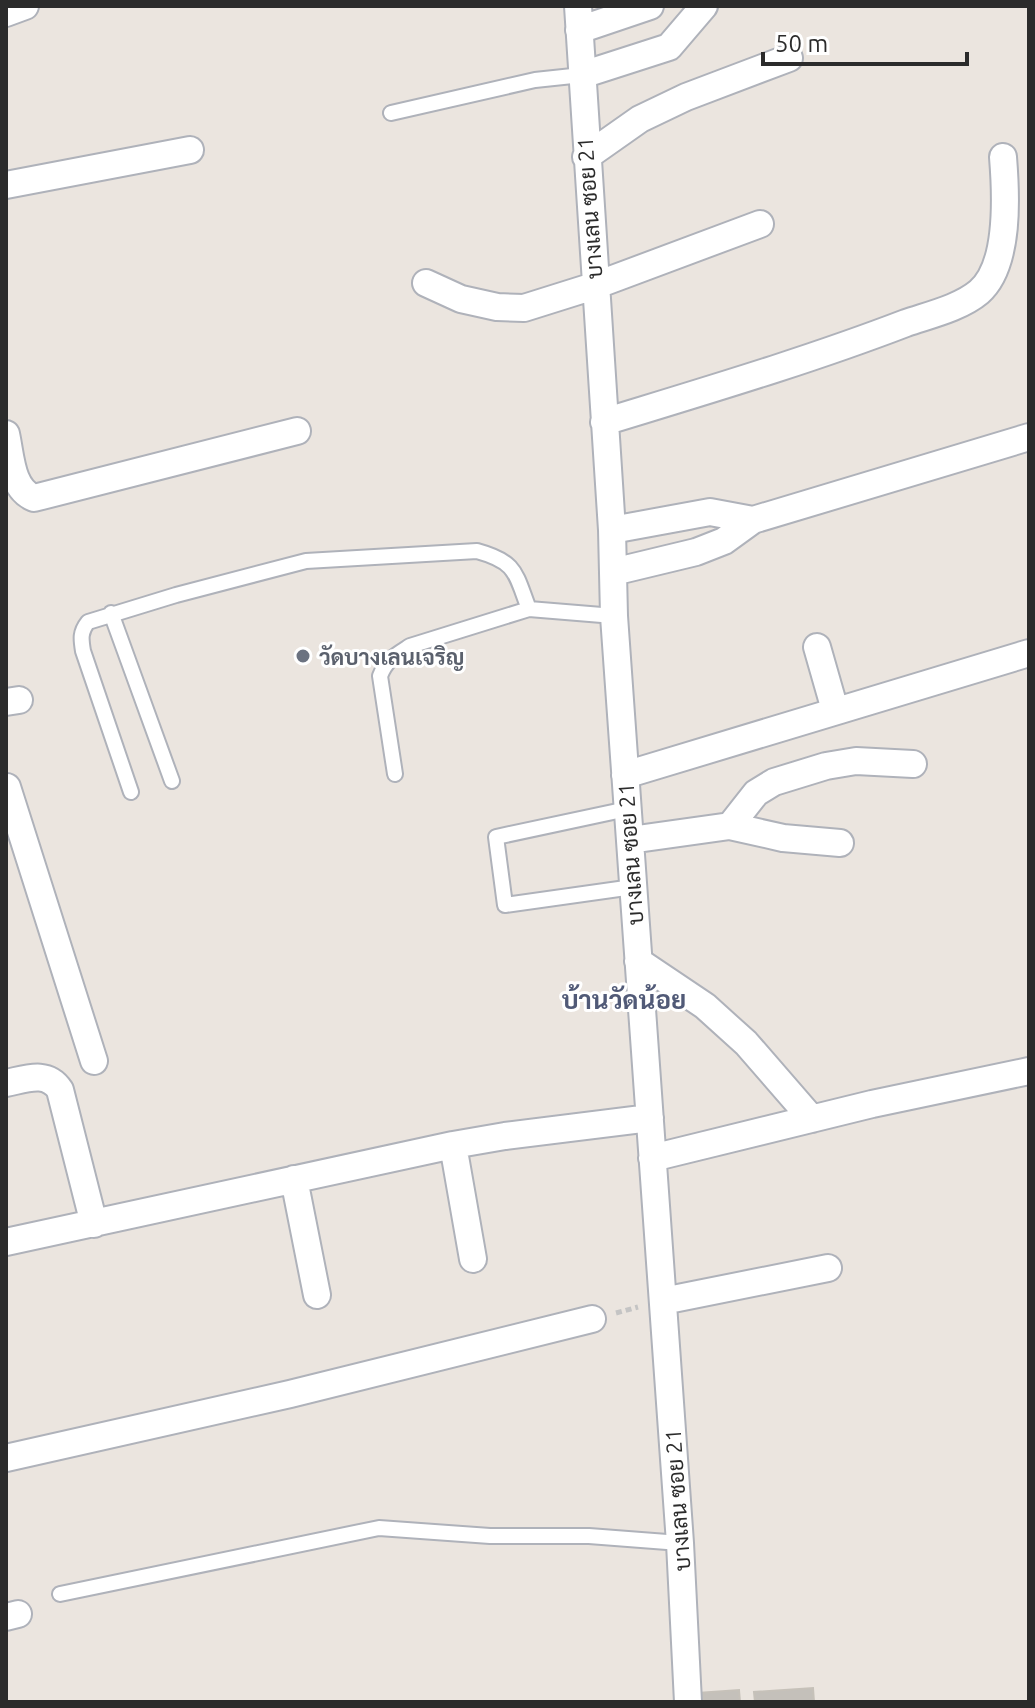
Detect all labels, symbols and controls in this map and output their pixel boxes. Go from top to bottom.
scale bar [763,16,967,66]
text: 50 m [775,30,828,57]
street label: บางเลน ซอย 21 [572,136,606,280]
place label: วัดบางเลนเจริญ [319,644,464,671]
marker: วัดบางเลนเจริญ [294,647,312,665]
street label: บางเลน ซอย 21 [613,782,647,926]
district label: บ้านวัดน้อย [562,983,686,1014]
street label: บางเลน ซอย 21 [660,1428,694,1572]

